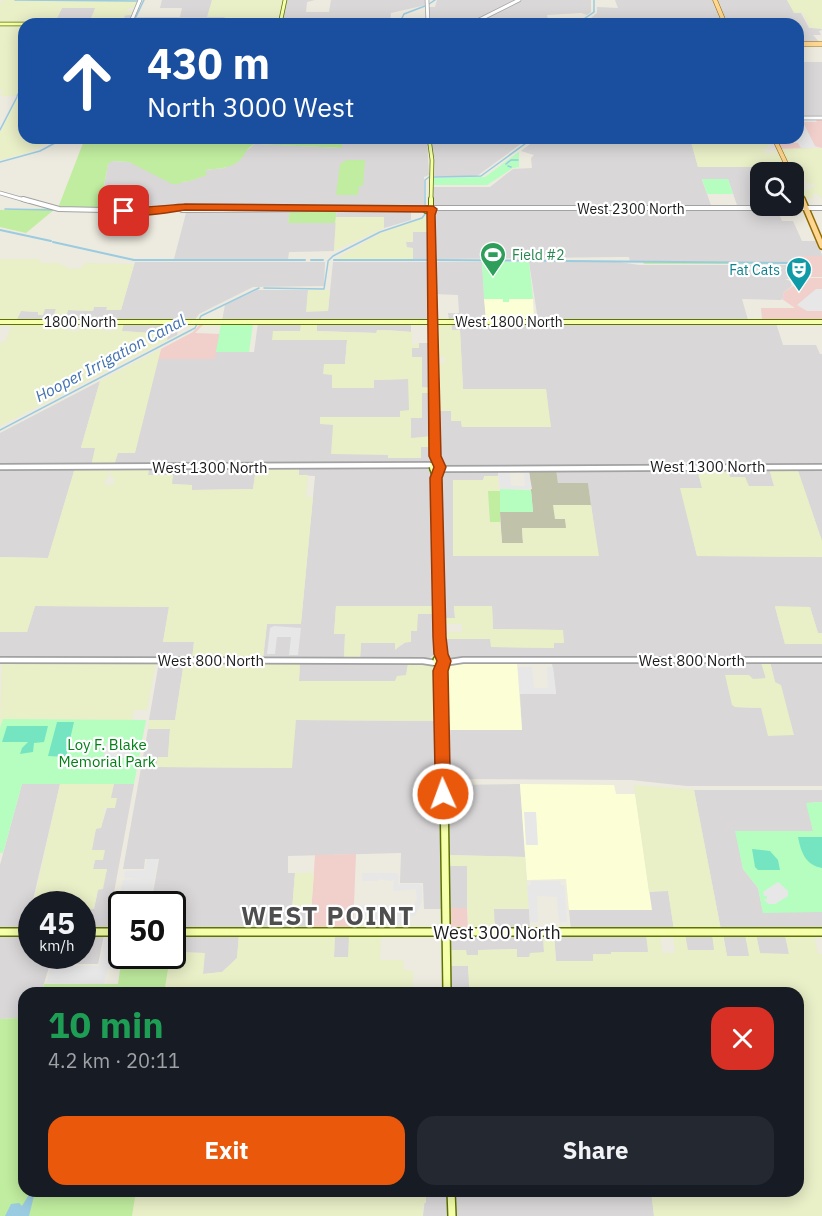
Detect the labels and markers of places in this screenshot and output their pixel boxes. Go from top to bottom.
pin [98,185,149,236]
sports icon: Field #2 [478,240,508,278]
place label: Field #2 [512,246,565,264]
theatre icon: Fat Cats [784,255,814,293]
place label: Fat Cats [729,261,780,279]

